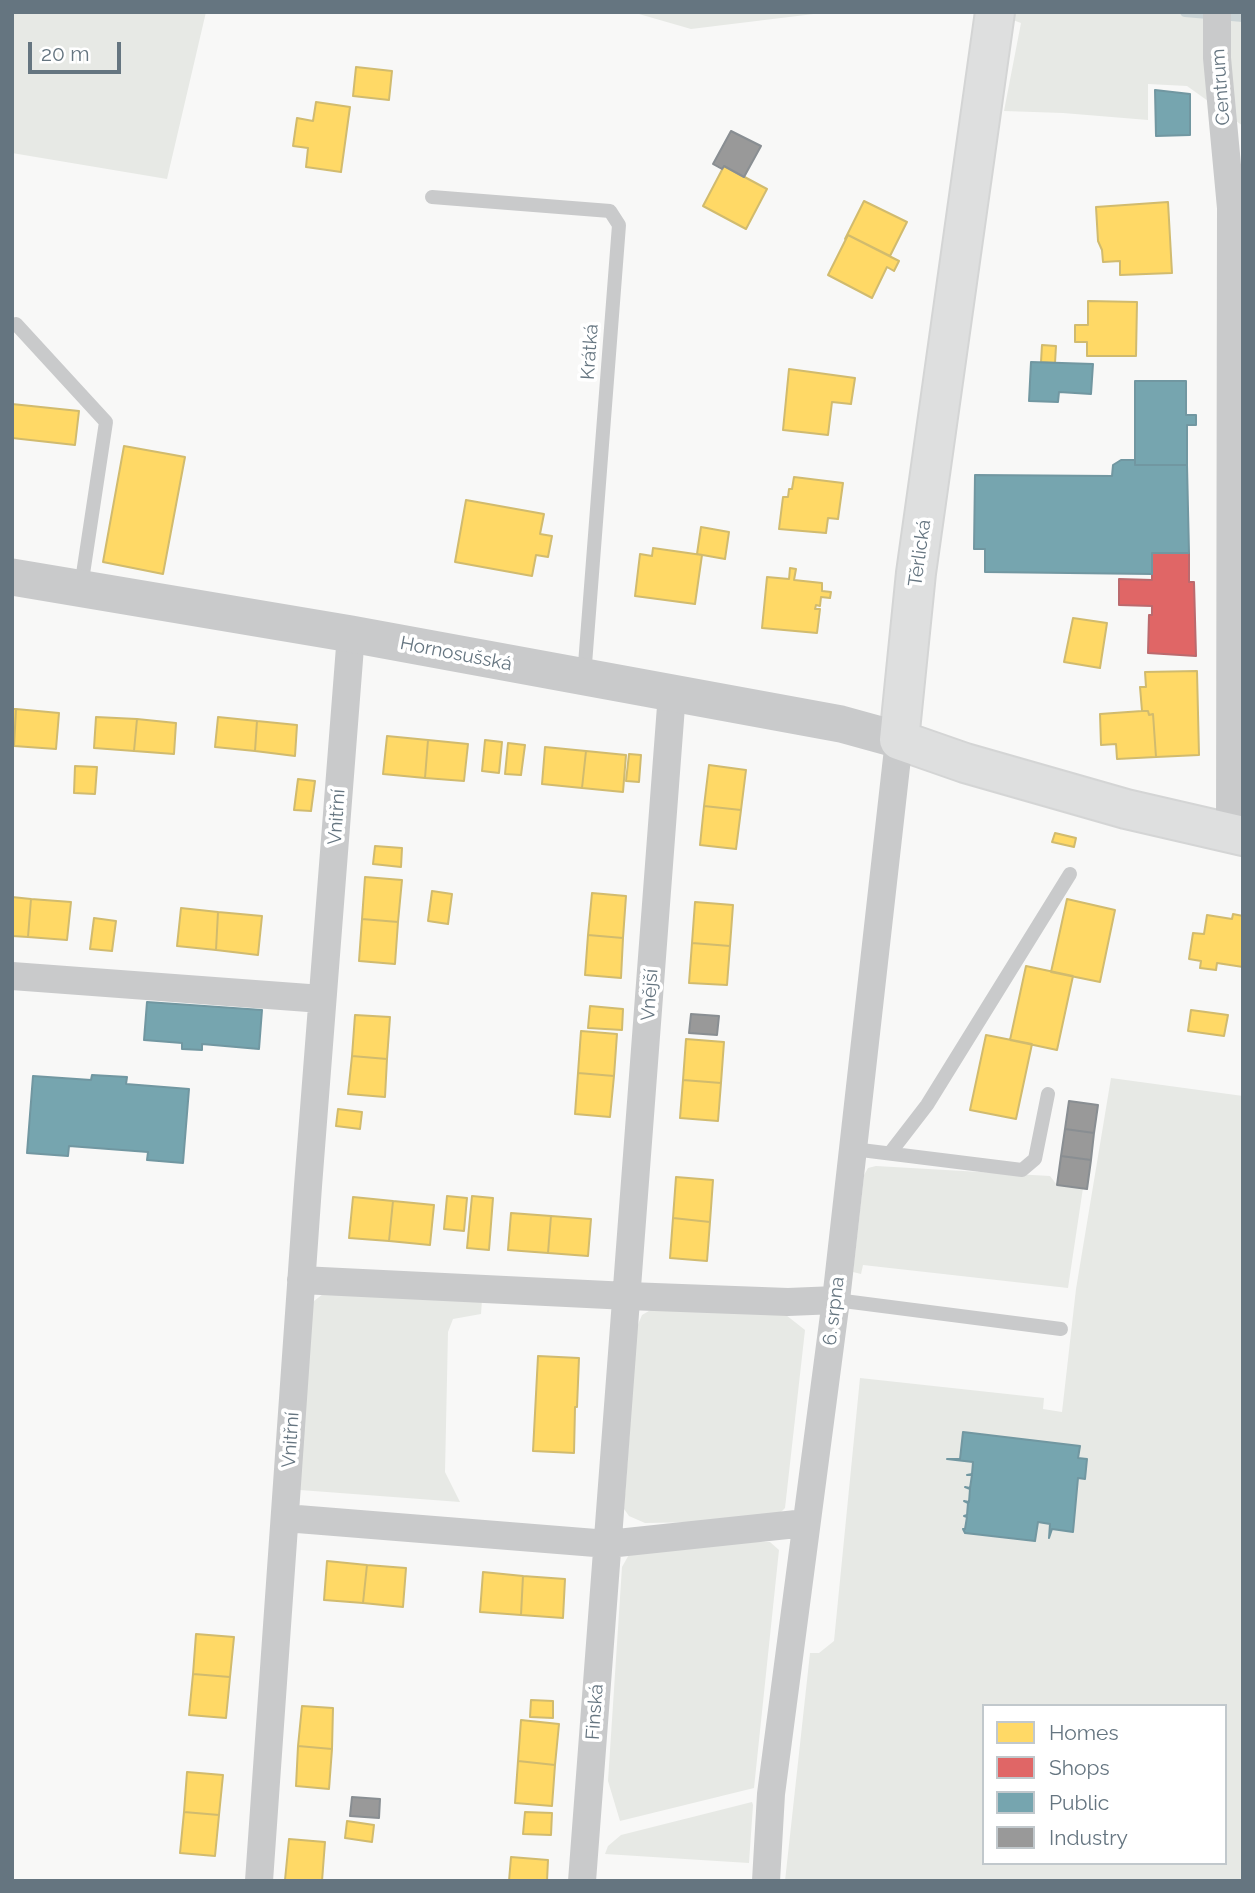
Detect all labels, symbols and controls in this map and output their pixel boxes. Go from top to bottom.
scale bar [32,28,124,72]
text: 20 m [41,41,89,66]
street label: Centrum [1207,48,1235,126]
street label: Krátká [577,323,603,381]
street label: Těrlická [904,518,936,588]
street label: Hornosušská [398,632,514,676]
street label: Vnitřní [324,788,350,846]
street label: Vnější [637,968,663,1022]
street label: 6. srpna [818,1275,850,1347]
street label: Vnitřní [278,1411,304,1469]
street label: Finská [582,1683,608,1741]
legend [982,1704,1227,1865]
text: Homes [1049,1720,1119,1745]
text: Shops [1049,1755,1110,1780]
text: Public [1049,1790,1109,1815]
text: Industry [1049,1825,1128,1850]

